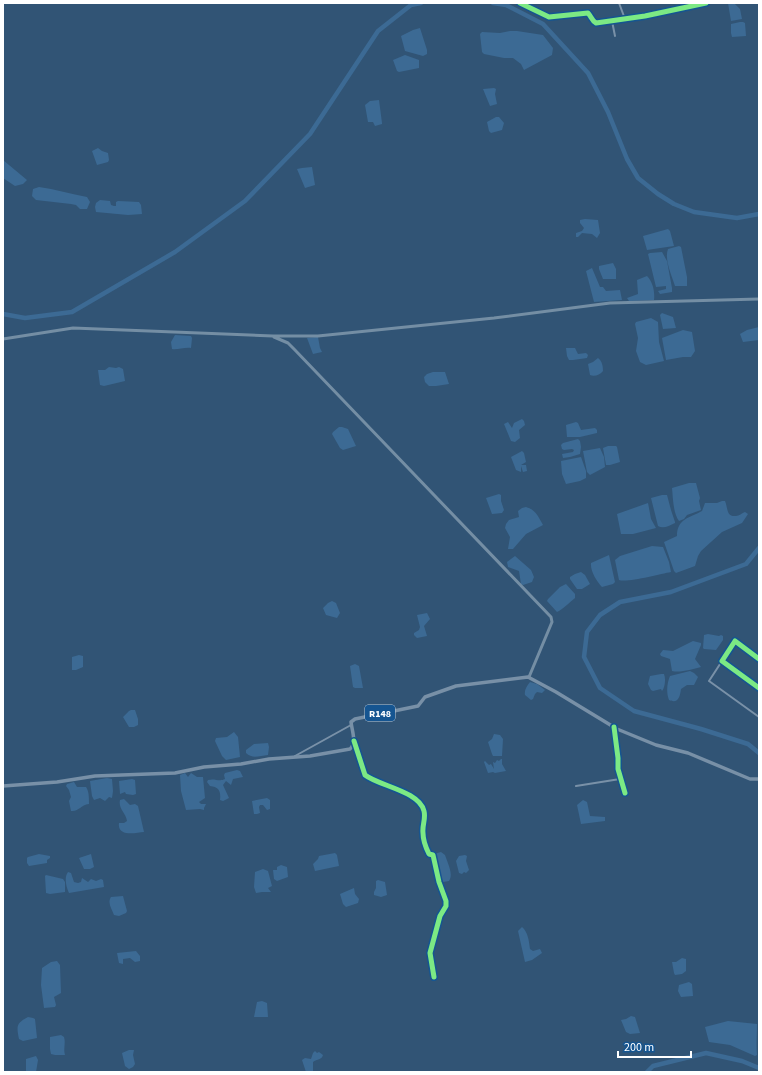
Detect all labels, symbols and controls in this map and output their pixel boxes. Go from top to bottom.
road number: R148 [365,705,395,721]
scale bar [618,1033,691,1059]
text: 200 m [624,1039,654,1056]

